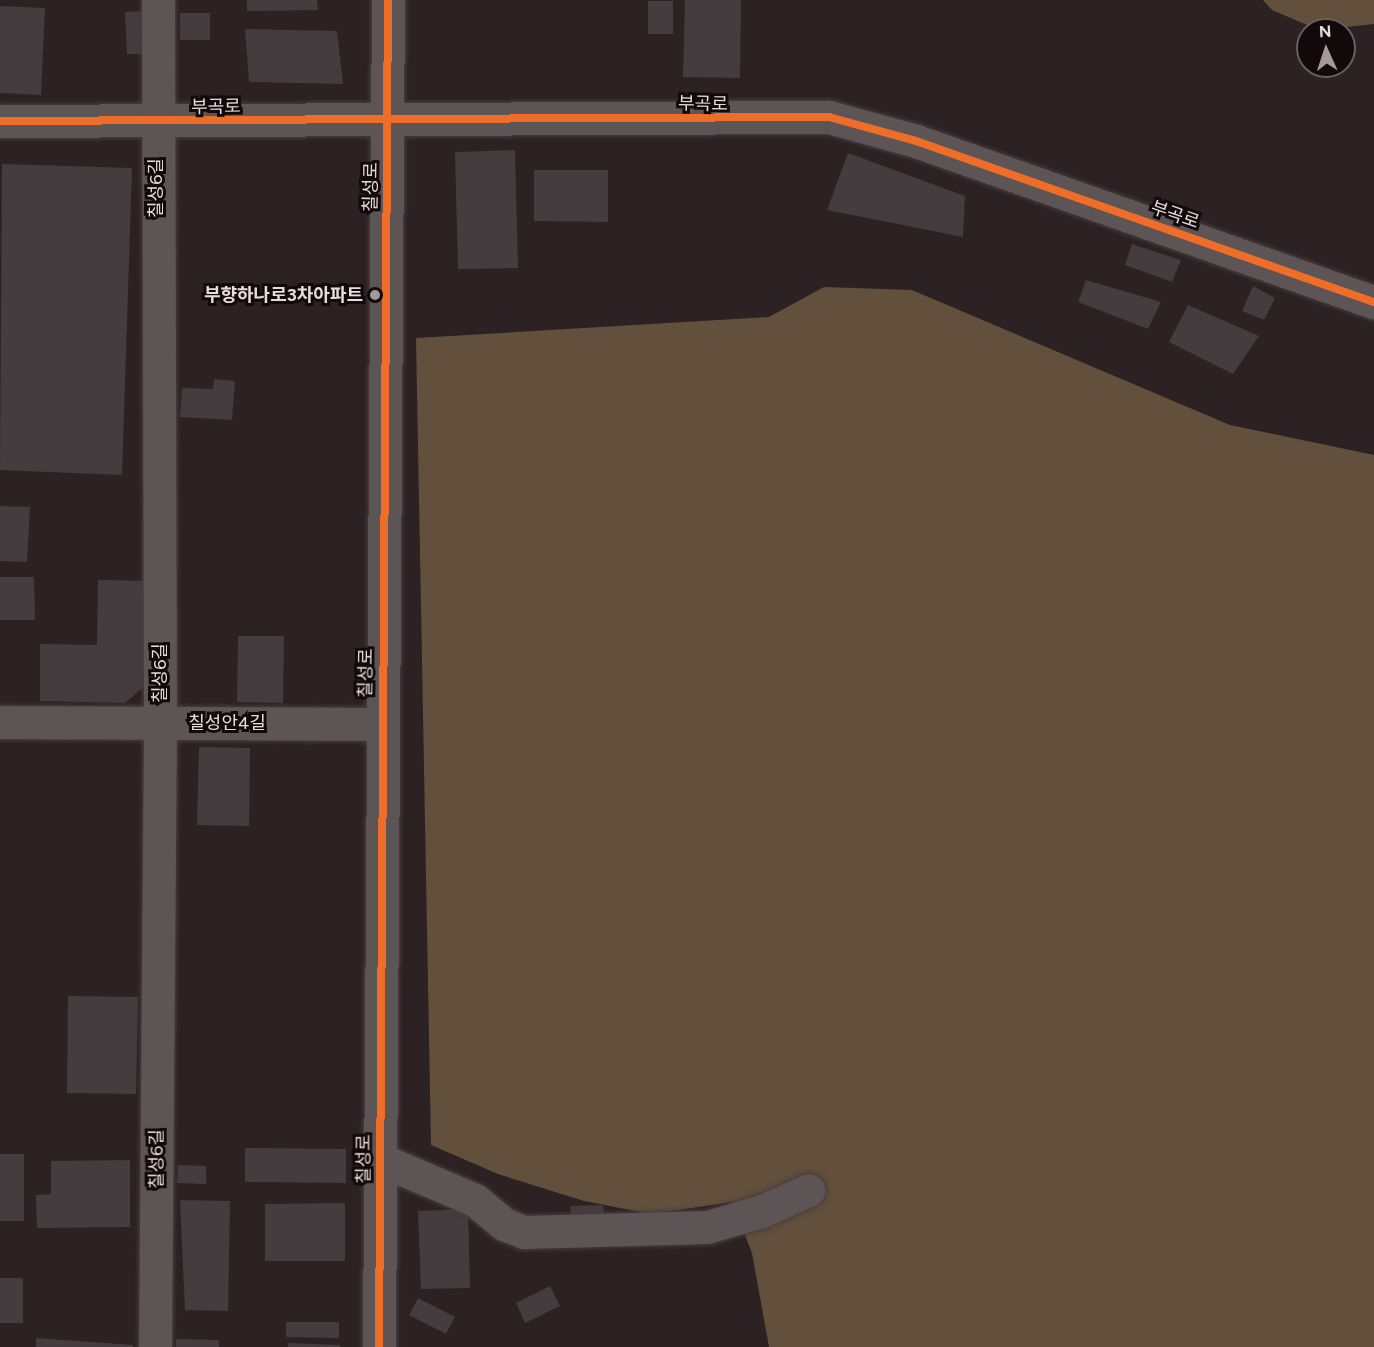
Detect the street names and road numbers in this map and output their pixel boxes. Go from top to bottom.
street label: 부곡로 [678,93,728,115]
street label: 부곡로 [191,96,241,118]
street label: 칠성6길 [145,158,167,218]
street label: 칠성로 [360,162,382,212]
street label: 부곡로 [1148,197,1202,233]
street label: 칠성6길 [149,643,171,703]
street label: 칠성로 [355,648,377,698]
street label: 칠성안4길 [188,712,266,734]
street label: 칠성6길 [146,1129,168,1189]
street label: 칠성로 [353,1134,375,1184]

